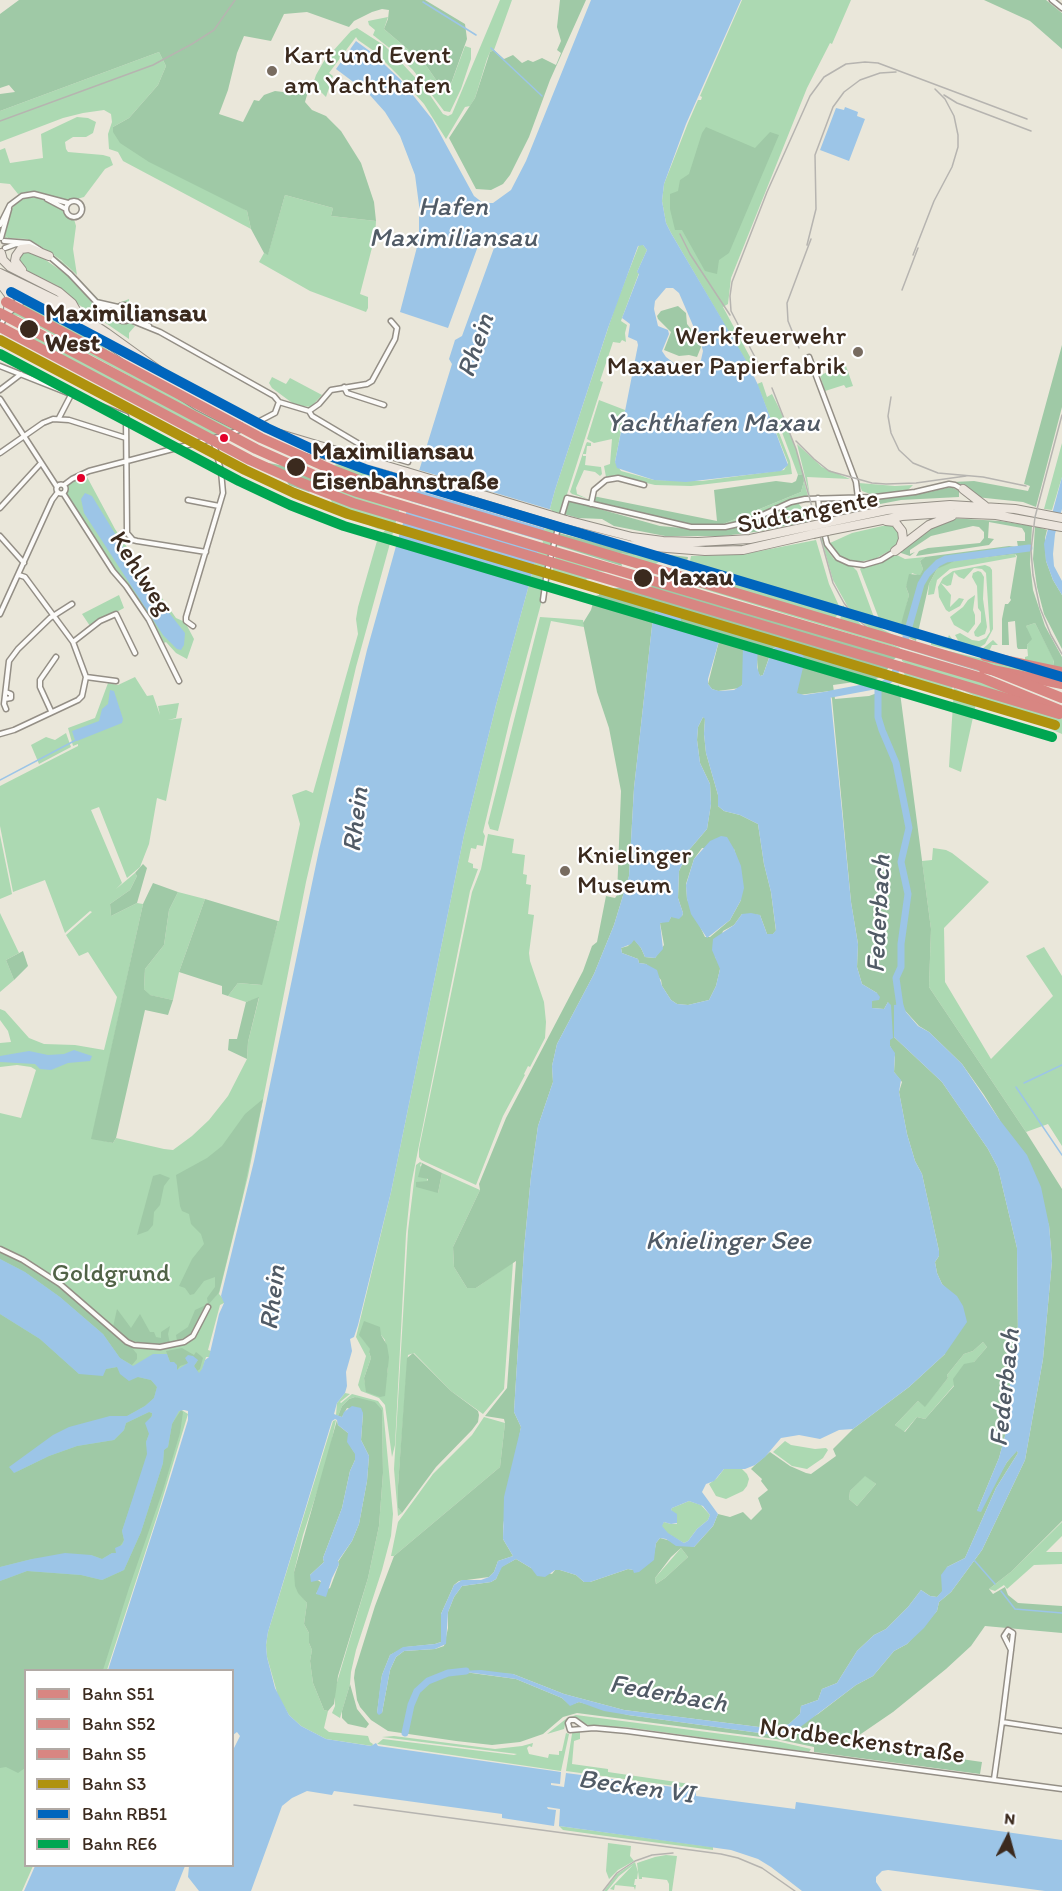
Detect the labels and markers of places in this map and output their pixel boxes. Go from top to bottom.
place label: Kart und Event am Yachthafen [284,40,451,101]
marker: Kart und Event am Yachthafen [265,64,279,78]
place label: Maximiliansau West [45,298,207,360]
marker: Maximiliansau West [18,318,40,340]
place label: Werkfeuerwehr Maxauer Papierfabrik [607,321,846,382]
marker: Werkfeuerwehr Maxauer Papierfabrik [851,345,865,359]
unlabelled marker [218,432,230,444]
place label: Maximiliansau Eisenbahnstraße [312,436,499,497]
marker: Maximiliansau Eisenbahnstraße [285,456,307,478]
unlabelled marker [75,472,87,484]
place label: Maxau [659,562,733,594]
marker: Maxau [632,567,654,589]
place label: Knielinger Museum [577,840,691,902]
marker: Knielinger Museum [558,864,572,878]

